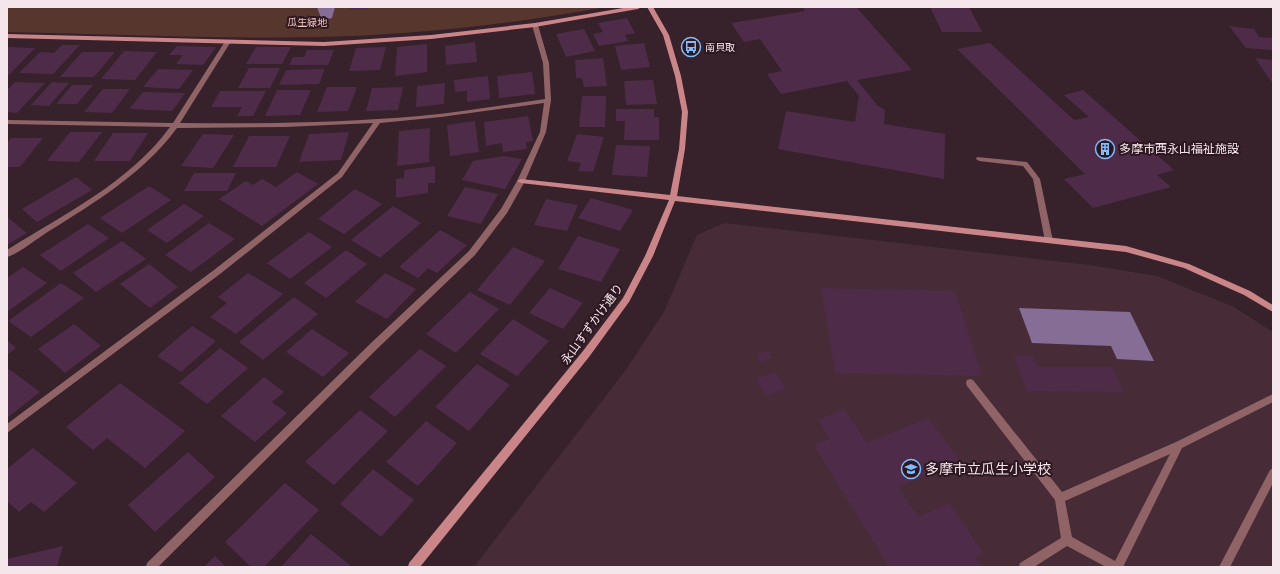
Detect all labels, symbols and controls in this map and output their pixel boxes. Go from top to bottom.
park label: 瓜生緑地 [287,16,328,28]
bus stop icon: 南貝取 [680,36,702,58]
place label: 南貝取 [705,41,735,53]
building icon: 多摩市西永山福祉施設 [1094,138,1116,160]
place label: 多摩市西永山福祉施設 [1119,141,1239,155]
street label: 永山すずかけ通り [557,280,625,366]
school or university icon: 多摩市立瓜生小学校 [900,458,922,480]
place label: 多摩市立瓜生小学校 [925,460,1051,477]

